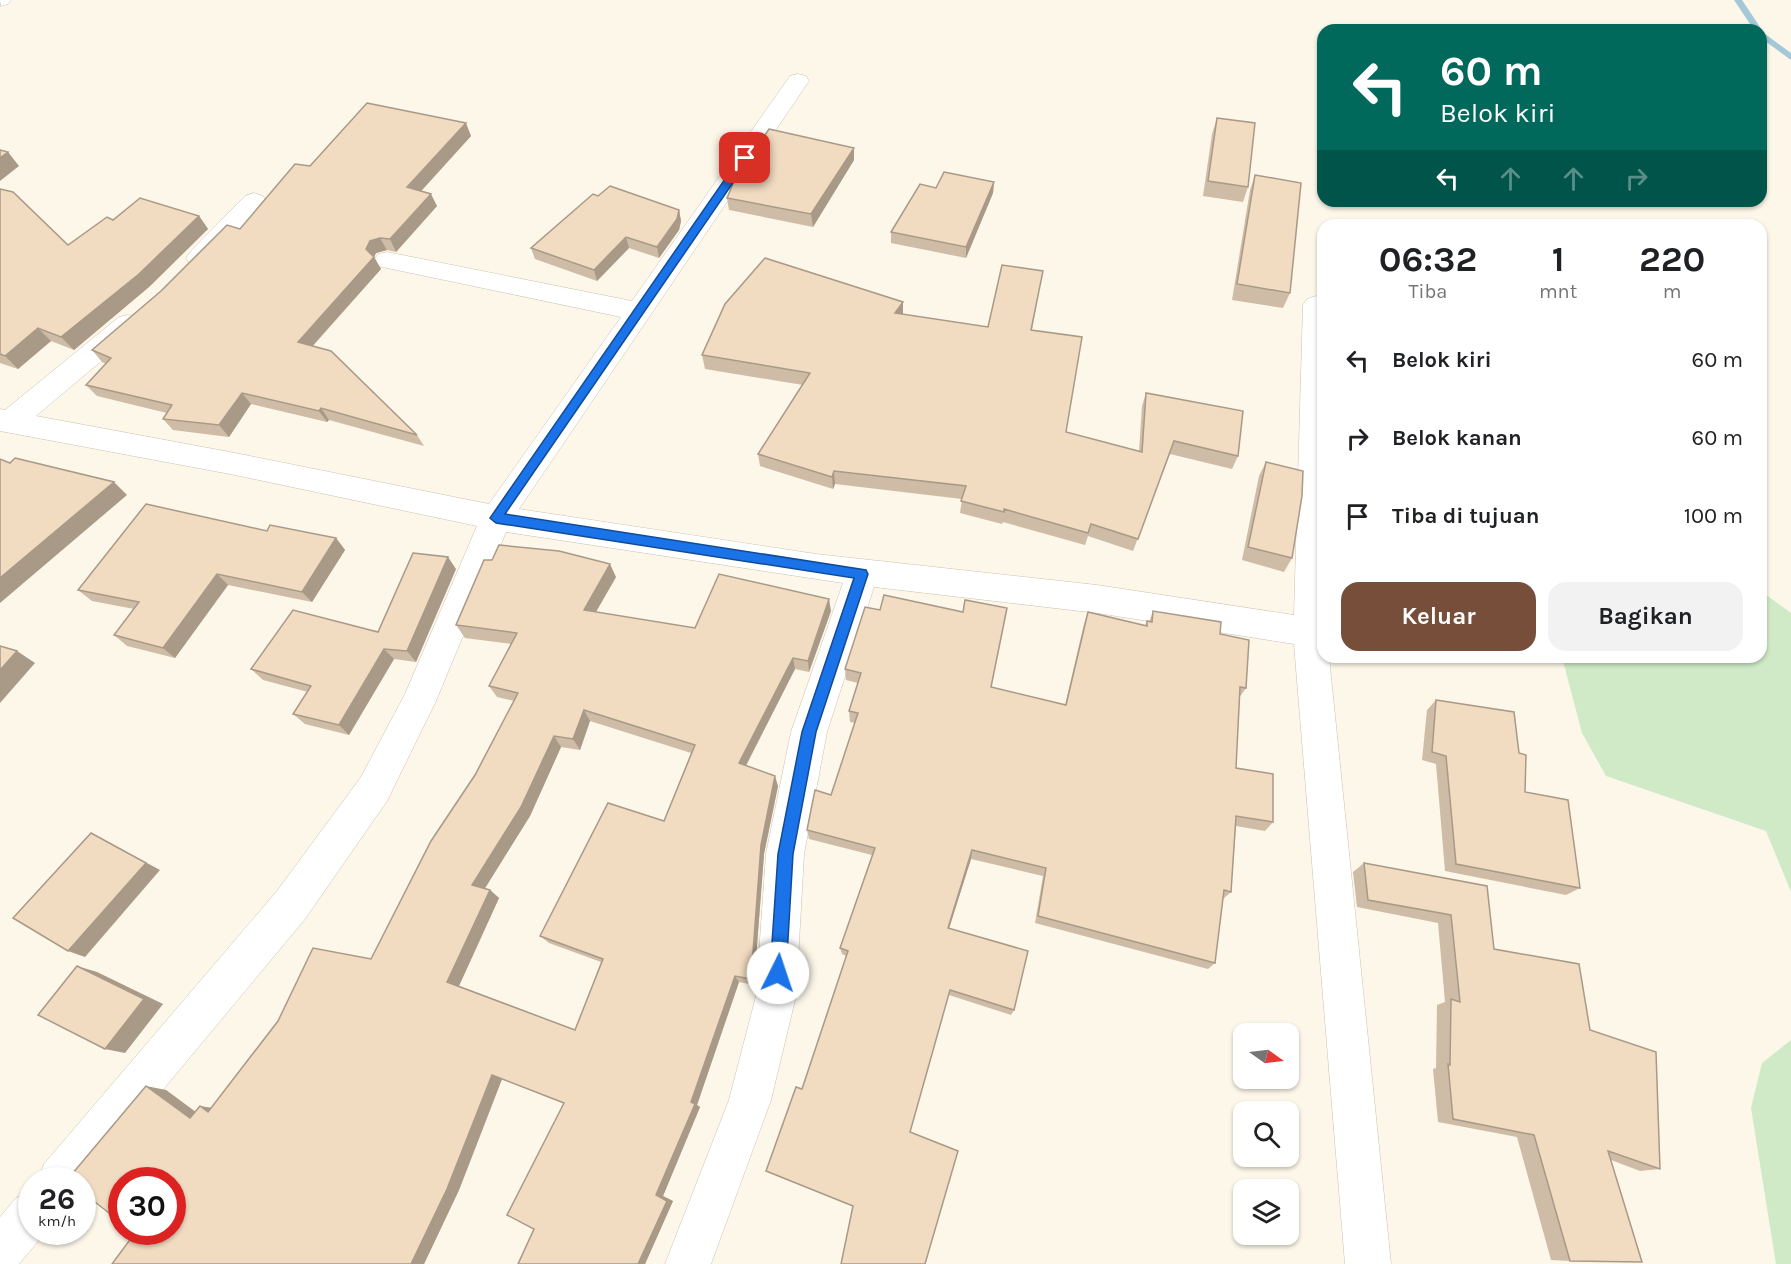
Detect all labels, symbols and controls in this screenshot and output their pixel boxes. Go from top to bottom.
text: 60 m [1440,46,1543,96]
icon: left [1341,48,1419,126]
text: Belok kiri [1440,97,1556,129]
pin [719,132,770,183]
icon: arrive [728,141,761,174]
icon: left [1431,162,1464,195]
icon: ahead [1494,162,1527,195]
icon: ahead [1557,162,1590,195]
icon: right [1620,162,1653,195]
text: 06:32 [1379,238,1477,280]
text: 1 [1552,238,1564,280]
text: 220 [1639,238,1705,280]
text: Tiba [1409,280,1447,303]
text: mnt [1539,280,1577,303]
text: m [1663,280,1681,303]
icon: left [1341,344,1374,377]
text: Belok kiri [1392,347,1492,373]
text: 60 m [1692,347,1743,373]
icon: right [1341,422,1374,455]
text: Belok kanan [1392,425,1522,451]
text: 60 m [1692,425,1743,451]
icon: arrive [1341,500,1374,533]
text: Tiba di tujuan [1392,503,1539,529]
text: 100 m [1684,503,1743,529]
button: Keluar [1341,582,1536,651]
button: Bagikan [1548,582,1743,651]
position arrow [746,941,810,1005]
north arrow [1233,1023,1299,1089]
map controls [1233,1023,1299,1245]
button: search [1233,1101,1299,1167]
speed limit sign: 30 [108,1167,186,1245]
button: layers [1233,1179,1299,1245]
text: 26 [39,1181,75,1217]
text: km/h [38,1212,76,1230]

